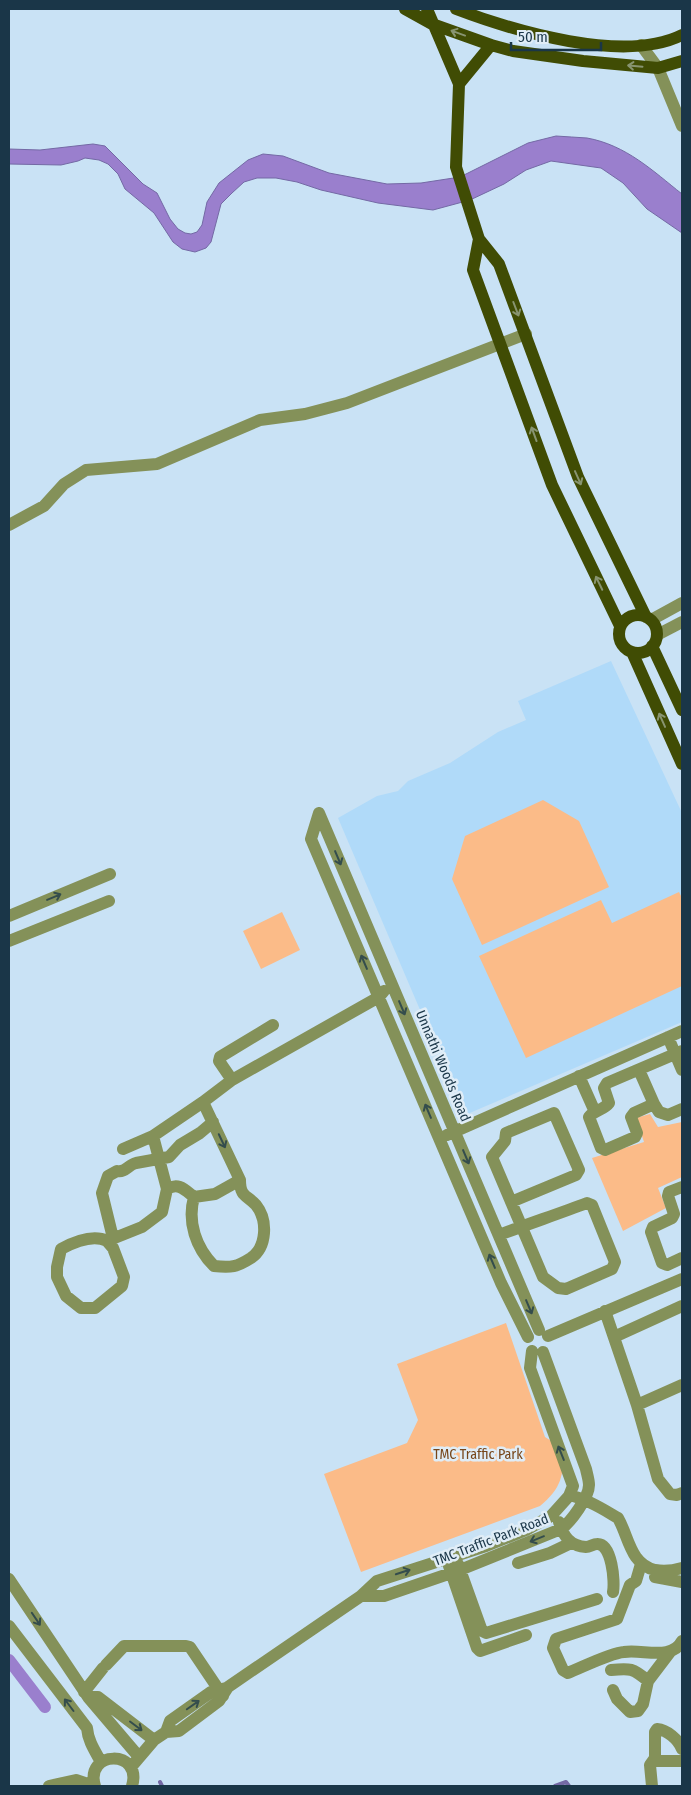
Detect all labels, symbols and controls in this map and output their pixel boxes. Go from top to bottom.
scale bar [511,20,601,52]
one-way arrow [451,28,467,37]
text: 50 m [518,28,548,46]
one-way arrow [627,61,643,71]
one-way arrow [512,301,521,317]
one-way arrow [529,427,538,442]
one-way arrow [574,470,584,485]
one-way arrow [594,575,604,590]
one-way arrow [657,713,667,728]
one-way arrow [333,850,343,865]
one-way arrow [46,892,61,901]
one-way arrow [359,955,369,970]
one-way arrow [397,1000,407,1015]
street label: Unnathi Woods Road [412,1008,474,1124]
one-way arrow [423,1104,433,1119]
one-way arrow [218,1133,227,1148]
one-way arrow [461,1149,471,1164]
one-way arrow [487,1254,496,1269]
one-way arrow [524,1299,534,1314]
park label: TMC Traffic Park [433,1446,523,1463]
one-way arrow [555,1446,565,1461]
street label: TMC Traffic Park Road [431,1510,551,1570]
one-way arrow [530,1534,545,1544]
one-way arrow [394,1567,410,1577]
one-way arrow [31,1612,41,1626]
one-way arrow [64,1699,75,1712]
one-way arrow [186,1700,200,1710]
one-way arrow [129,1721,142,1732]

